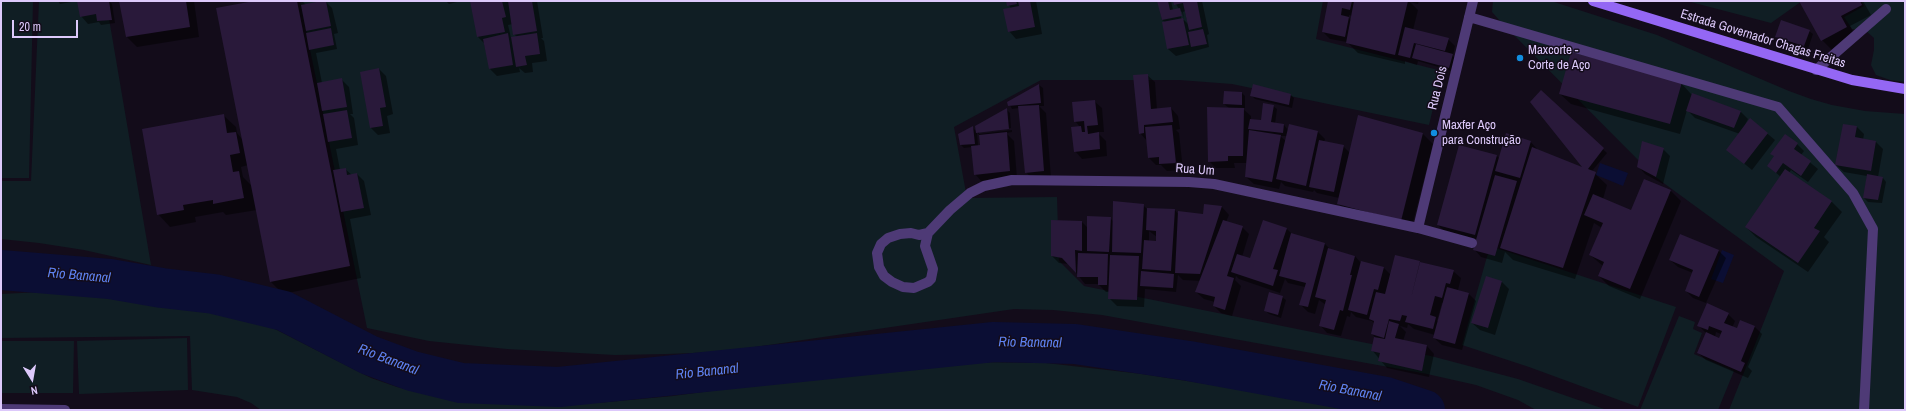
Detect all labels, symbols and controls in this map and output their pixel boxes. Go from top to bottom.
street label: Estrada Governador Chagas Freitas [1679,6,1847,72]
scale bar [14,12,80,38]
text: 20 m [19,19,41,35]
place label: Maxcorte - Corte de Aço [1528,43,1590,74]
marker: Maxcorte - Corte de Aço [1515,53,1525,63]
street label: Rua Dois [1425,65,1451,111]
place label: Maxfer Aço para Construção [1442,118,1521,149]
marker: Maxfer Aço para Construção [1429,128,1439,138]
street label: Rua Um [1175,161,1215,179]
water label: Rio Bananal [47,265,111,287]
water label: Rio Bananal [998,334,1062,352]
water label: Rio Bananal [355,341,421,379]
north arrow [12,359,52,399]
water label: Rio Bananal [675,360,739,384]
water label: Rio Bananal [1317,377,1383,405]
text: N [30,383,39,398]

